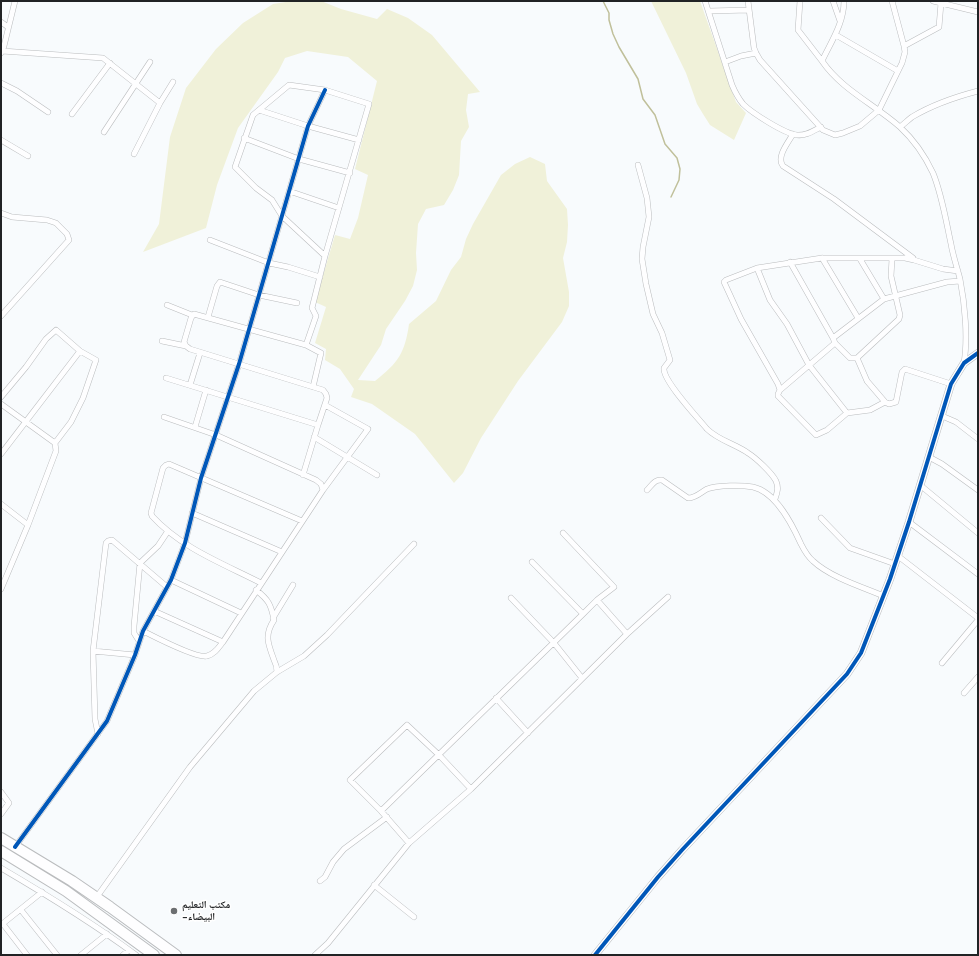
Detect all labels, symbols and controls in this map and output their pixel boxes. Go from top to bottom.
place label: مكتب التعليم -البيضاء [182,899,230,922]
marker: مكتب التعليم -البيضاء [169,906,179,916]

